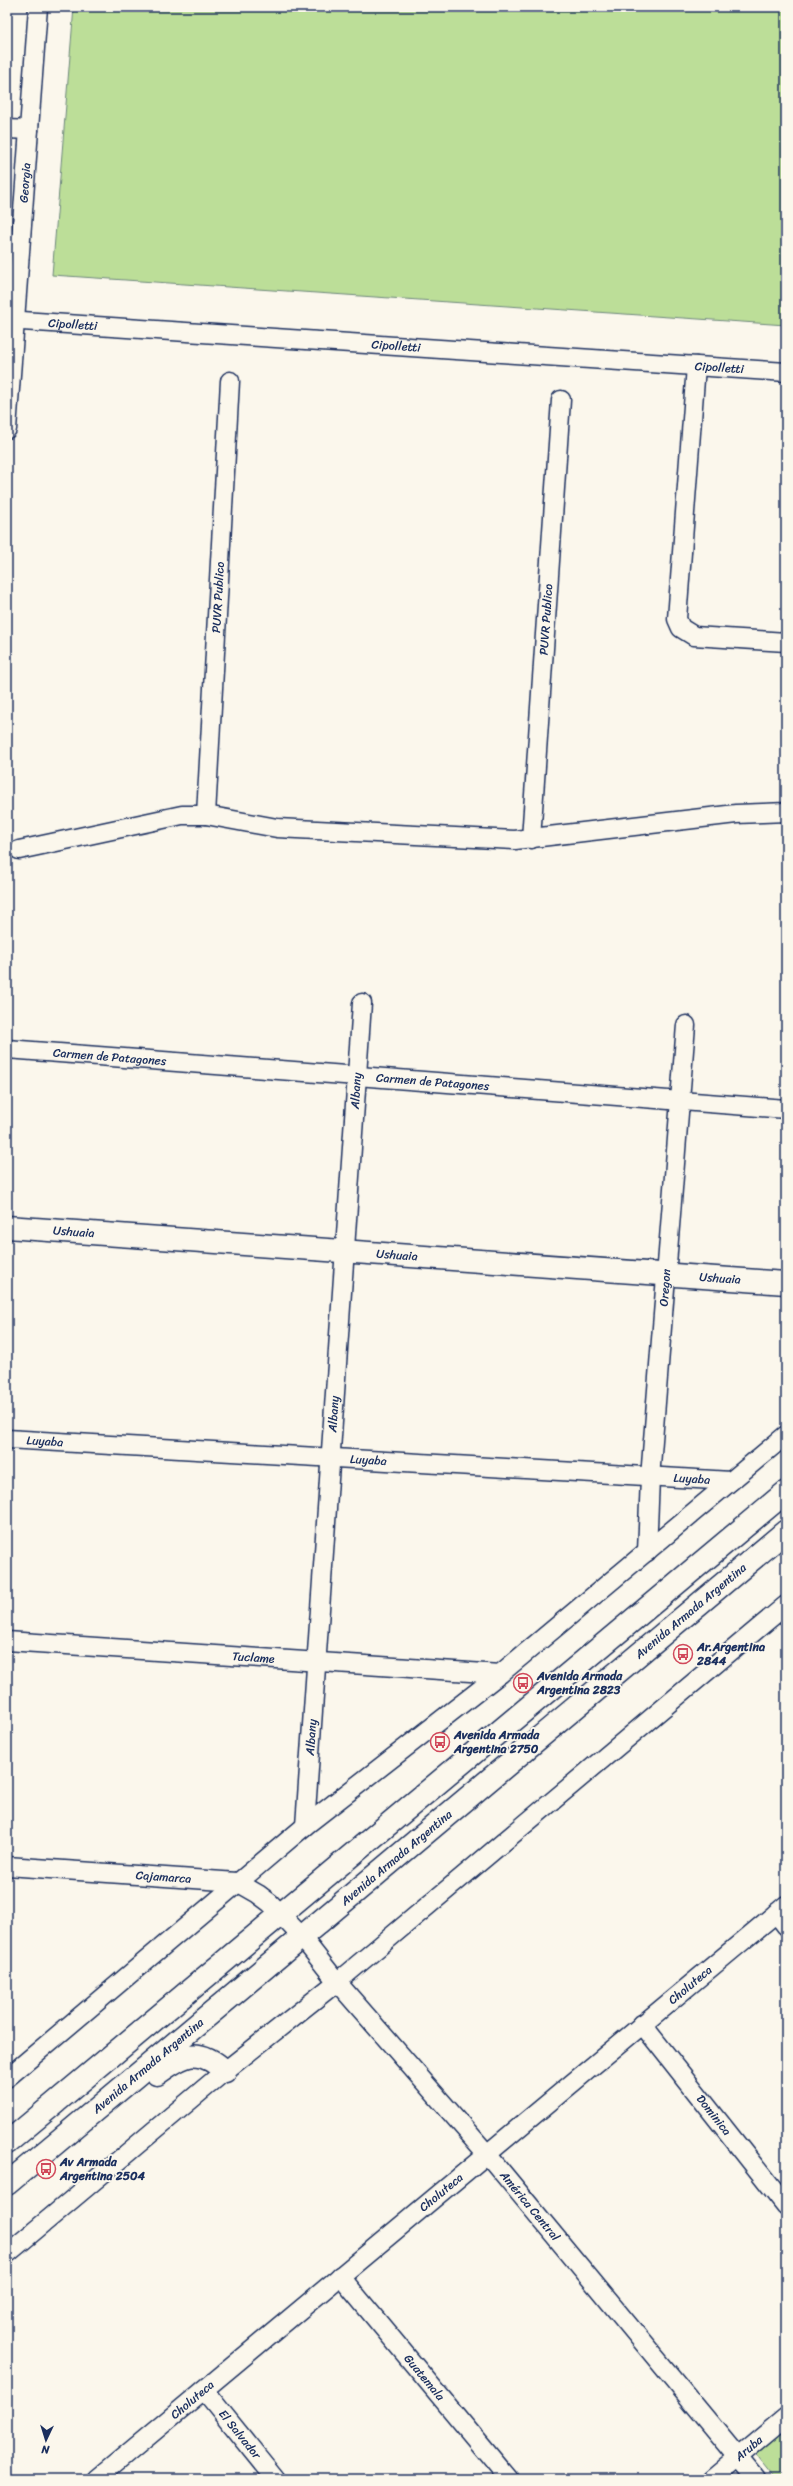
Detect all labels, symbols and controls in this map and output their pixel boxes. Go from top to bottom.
street label: Georgia [13,162,38,203]
street label: Cipolletti [48,312,99,337]
street label: Cipolletti [371,333,422,359]
street label: Cipolletti [694,355,745,380]
street label: PUVR Publico [205,561,231,634]
street label: PUVR Publico [533,583,559,656]
street label: Carmen de Patagones [52,1042,168,1072]
street label: Carmen de Patagones [375,1066,491,1097]
street label: Albany [344,1071,368,1111]
street label: Ushuaia [52,1219,95,1244]
street label: Ushuaia [375,1243,419,1267]
street label: Ushuaia [699,1266,742,1291]
street label: Oregon [653,1268,678,1307]
street label: Albany [321,1394,346,1434]
street label: Luyaba [26,1429,64,1453]
street label: Luyaba [349,1448,387,1472]
street label: Luyaba [673,1467,711,1491]
street label: Avenida Armada Argentina [629,1557,752,1665]
place label: Ar.Argentina 2844 [696,1636,766,1672]
bus stop icon: Ar.Argentina 2844 [672,1643,694,1665]
street label: Tuclame [232,1645,276,1670]
place label: Avenida Armada Argentina 2823 [536,1665,623,1701]
bus stop icon: Avenida Armada Argentina 2823 [512,1672,534,1694]
street label: Albany [299,1717,323,1757]
place label: Avenida Armada Argentina 2750 [453,1724,540,1760]
bus stop icon: Avenida Armada Argentina 2750 [429,1731,451,1753]
street label: Avenida Armada Argentina [335,1803,458,1912]
street label: Cajamarca [135,1864,192,1890]
street label: Choluteca [663,1960,717,2010]
street label: Avenida Armada Argentina [86,2012,210,2120]
street label: Dominica [691,2089,737,2140]
place label: Av Armada Argentina 2504 [59,2151,146,2187]
bus stop icon: Av Armada Argentina 2504 [35,2158,57,2180]
street label: América Central [493,2165,566,2246]
street label: Choluteca [414,2167,468,2217]
street label: Guatemala [398,2349,451,2407]
street label: Choluteca [165,2374,219,2425]
street label: El Salvador [213,2404,268,2465]
north arrow [26,2420,66,2460]
street label: Aruba [729,2429,769,2467]
text: N [40,2440,51,2459]

